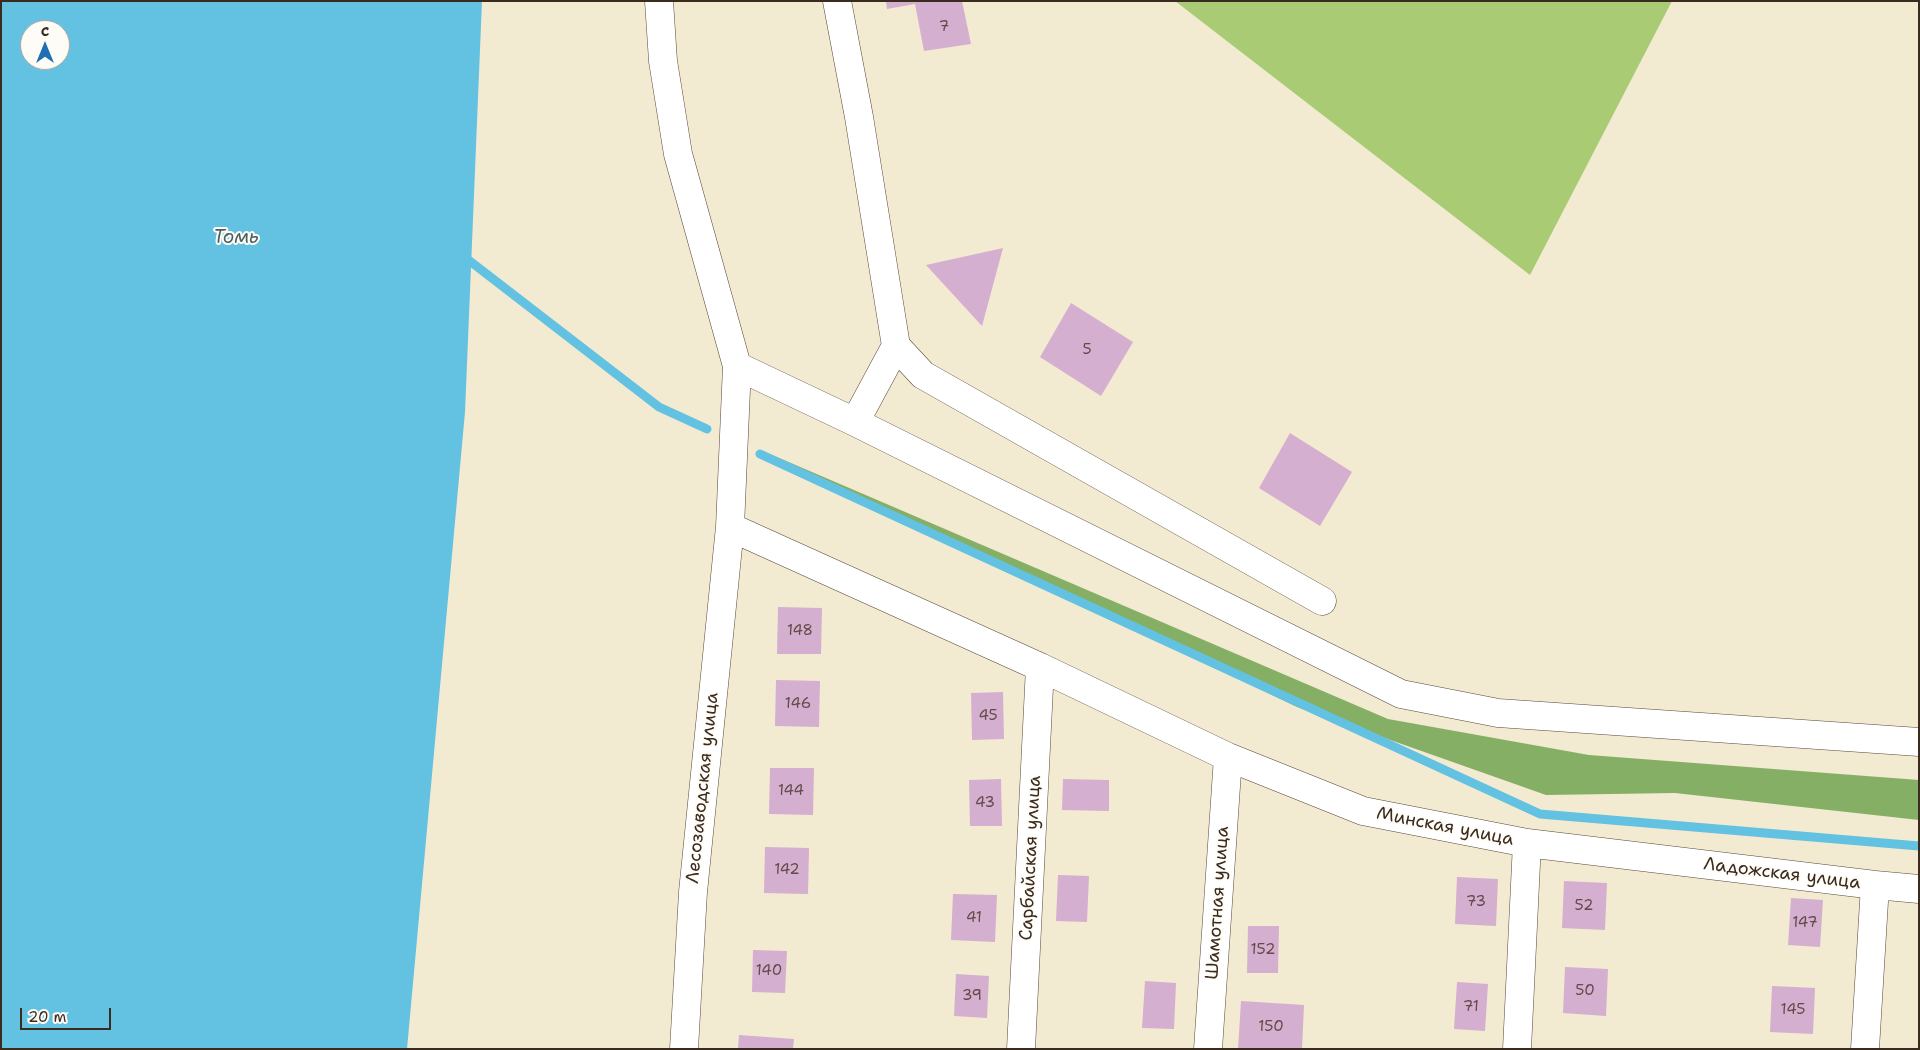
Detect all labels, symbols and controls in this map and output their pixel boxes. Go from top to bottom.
house number: 7 [939,18,949,36]
north arrow [20,20,70,70]
text: С [41,22,49,40]
water label: Томь [213,227,259,249]
house number: 5 [1082,341,1092,359]
house number: 148 [787,622,813,640]
street label: Лесозаводская улица [682,691,724,885]
house number: 146 [785,695,811,713]
house number: 45 [978,707,998,725]
street label: Сарбайская улица [1016,775,1046,941]
house number: 144 [778,782,804,800]
house number: 43 [975,794,995,812]
street label: Минская улица [1375,803,1515,851]
street label: Шамотная улица [1202,826,1234,980]
street label: Ладожская улица [1702,854,1862,894]
house number: 142 [774,861,800,879]
house number: 73 [1466,893,1486,911]
house number: 52 [1575,897,1593,915]
house number: 41 [966,909,982,927]
house number: 147 [1792,914,1818,932]
house number: 152 [1251,941,1275,959]
house number: 140 [756,962,782,980]
house number: 50 [1575,982,1595,1000]
house number: 39 [962,987,982,1005]
scale bar [22,998,114,1030]
house number: 71 [1463,998,1479,1016]
house number: 145 [1781,1001,1805,1019]
text: 20 m [28,1007,67,1027]
house number: 150 [1258,1018,1284,1036]

